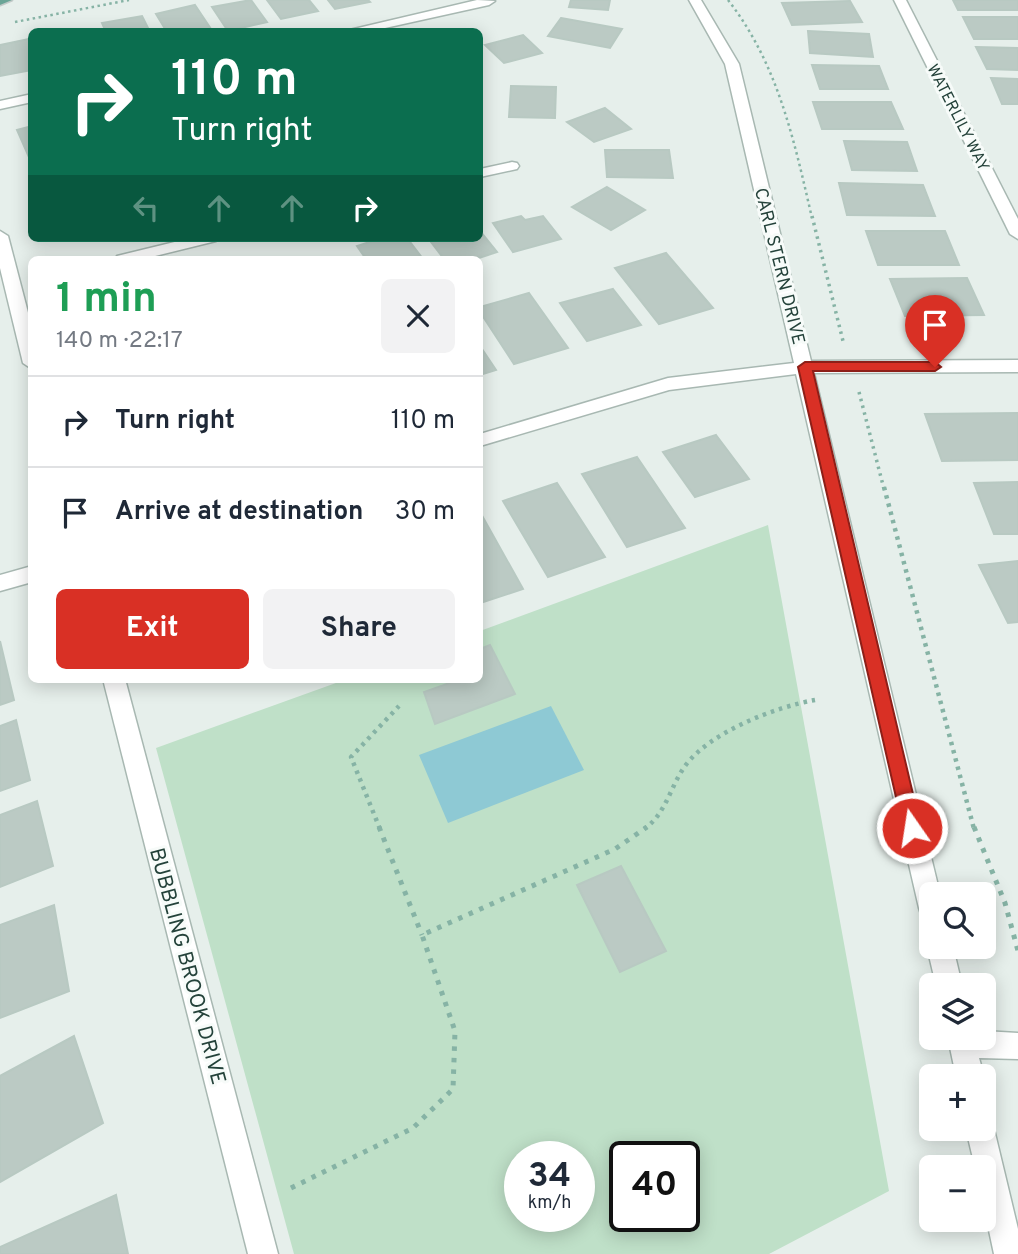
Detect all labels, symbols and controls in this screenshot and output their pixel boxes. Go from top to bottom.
text: 110 m [171,51,298,113]
icon: right [56,56,147,147]
street label: WATERLILY WAY [922,61,993,175]
text: Turn right [171,112,313,152]
street label: CARL STERN DRIVE [748,186,809,347]
icon: left [127,189,165,227]
icon: ahead [200,189,238,227]
icon: ahead [273,189,311,227]
icon: right [346,189,384,227]
text: 1 min [56,274,157,327]
button: close [381,279,455,353]
pin [905,295,965,367]
icon: arrive [916,306,954,344]
text: 140 m · 22:17 [56,327,183,356]
icon: right [56,403,94,441]
text: Turn right [115,405,235,438]
text: 110 m [391,405,455,438]
icon: arrive [56,494,94,532]
text: Arrive at destination [115,496,363,529]
text: 30 m [395,496,455,529]
button: Exit [56,589,249,669]
button: Share [263,589,455,669]
position arrow [875,791,949,865]
street label: BUBBLING BROOK DRIVE [142,845,231,1088]
map controls [919,882,996,1232]
button: search [919,882,996,959]
button: layers [919,973,996,1050]
button: + [919,1064,996,1141]
speed limit sign: 40 [609,1141,700,1232]
text: 34 [528,1155,571,1199]
button: − [919,1155,996,1232]
text: km/h [528,1192,571,1215]

